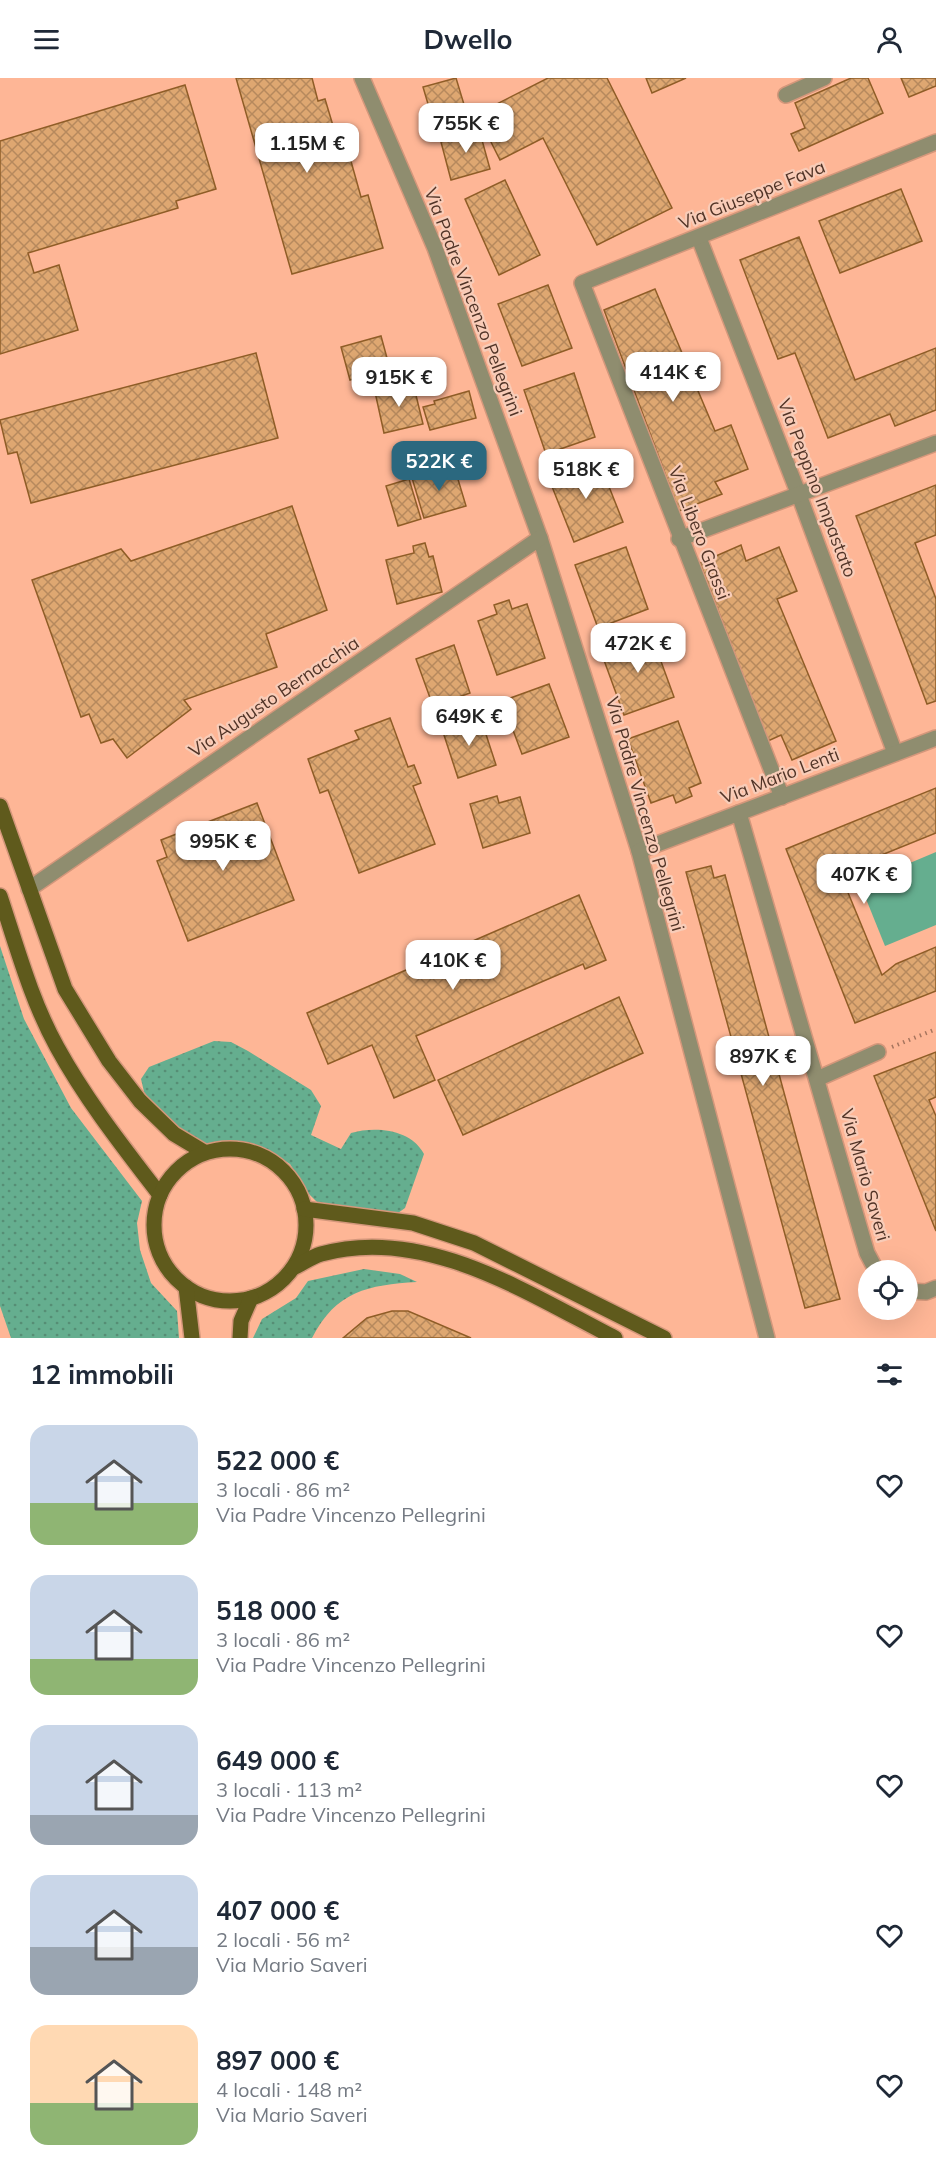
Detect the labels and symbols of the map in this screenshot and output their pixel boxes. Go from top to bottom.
pin: 755K € [417,103,515,154]
pin: 1.15M € [252,123,362,174]
street label: Via Giuseppe Fava [675,155,828,234]
street label: Via Padre Vincenzo Pellegrini [419,184,528,419]
pin: 414K € [624,352,722,403]
pin: 915K € [350,357,448,408]
street label: Via Peppino Impastato [773,395,862,580]
pin: 522K € [390,441,488,492]
pin: 518K € [537,449,635,500]
street label: Via Libero Grassi [663,463,735,603]
pin: 472K € [589,623,687,674]
street label: Via Augusto Bernacchia [184,631,363,762]
street label: Via Padre Vincenzo Pellegrini [601,694,690,934]
pin: 649K € [420,696,518,747]
street label: Via Mario Lenti [717,742,842,809]
pin: 995K € [174,821,272,872]
pin: 407K € [815,854,913,905]
pin: 410K € [404,940,502,991]
pin: 897K € [714,1036,812,1087]
street label: Via Mario Saveri [836,1106,895,1244]

